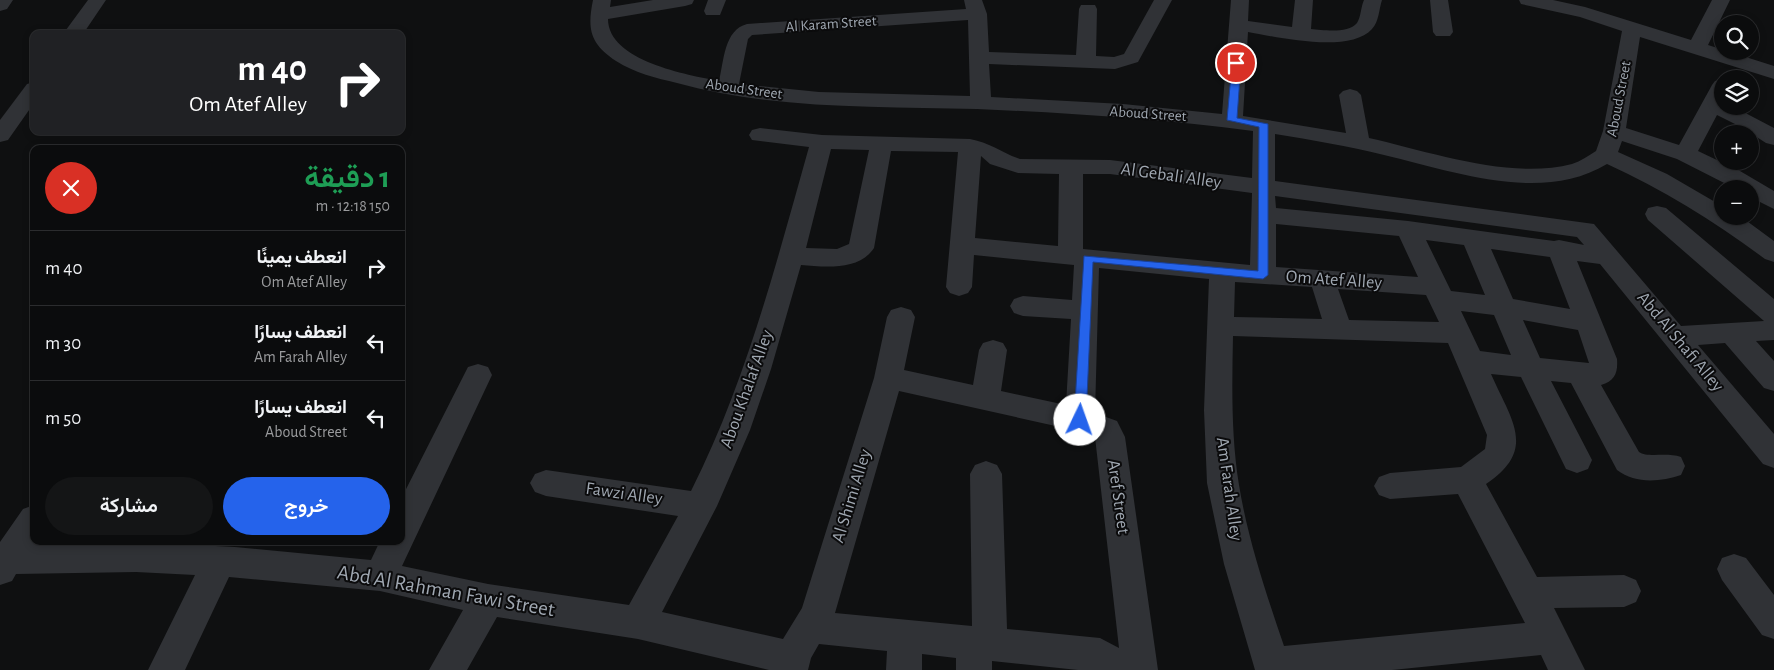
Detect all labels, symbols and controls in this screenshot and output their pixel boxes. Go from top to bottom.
street label: Al Karam Street [785,13,877,35]
map controls [1714,15,1759,225]
button: search [1714,15,1759,60]
pin [1215,42,1257,84]
icon: arrive [1222,49,1250,77]
icon: right [325,50,390,115]
text: 40 m [238,52,307,87]
street label: Aboud Street [1604,60,1634,138]
button: layers [1714,70,1759,115]
street label: Aboud Street [705,76,783,102]
text: Om Atef Alley [189,93,307,115]
street label: Aboud Street [1109,104,1187,124]
button: + [1714,125,1759,170]
street label: Al Gebali Alley [1120,160,1223,192]
button: close [45,162,97,214]
text: 1 دقيقة [304,163,390,193]
button: − [1714,180,1759,225]
text: 150 m · 12:18 [315,198,390,214]
text: انعطف يمينًا [257,248,347,267]
icon: right [362,254,390,282]
text: 40 m [45,259,83,278]
street label: Om Atef Alley [1285,268,1383,292]
text: Om Atef Alley [261,274,347,290]
street label: Abd Al Shafi Alley [1633,289,1727,395]
text: انعطف يسارًا [254,323,347,342]
street label: Abou Khalaf Alley [717,327,777,451]
icon: left [362,329,390,357]
text: 30 m [45,334,81,353]
text: Am Farah Alley [254,349,347,365]
position arrow [1053,393,1105,445]
text: انعطف يسارًا [254,398,347,417]
icon: left [362,404,390,432]
text: 50 m [45,409,81,428]
text: Aboud Street [265,424,347,440]
street label: Am Farah Alley [1213,436,1245,542]
street label: Al Shimi Alley [829,447,875,545]
street label: Aref Street [1104,459,1132,536]
button: مشاركة [45,477,213,535]
button: خروج [223,477,390,535]
street label: Fawzi Alley [584,480,664,508]
street label: Abd Al Rahman Fawi Street [336,562,557,621]

